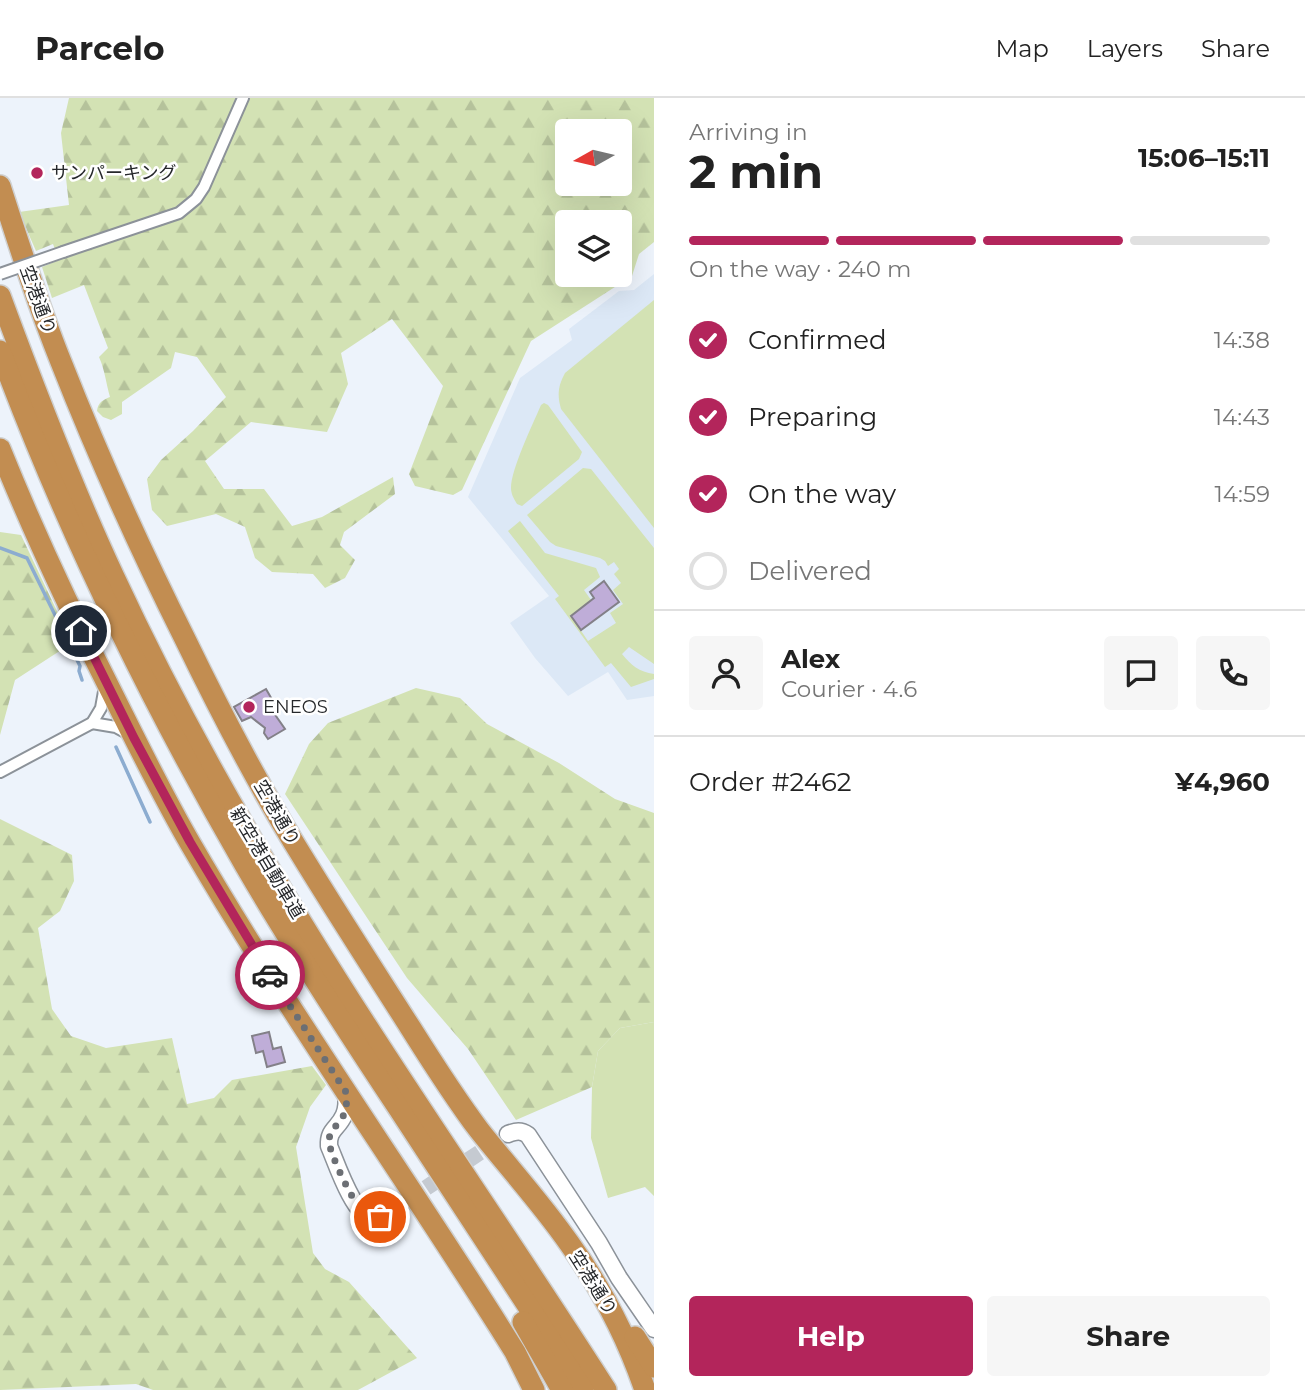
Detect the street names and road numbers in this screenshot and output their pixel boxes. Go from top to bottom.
street label: 空港通り [15,262,61,338]
street label: 空港通り [249,776,305,850]
street label: 新空港自動車道 [225,803,309,923]
street label: 空港通り [565,1247,621,1319]

